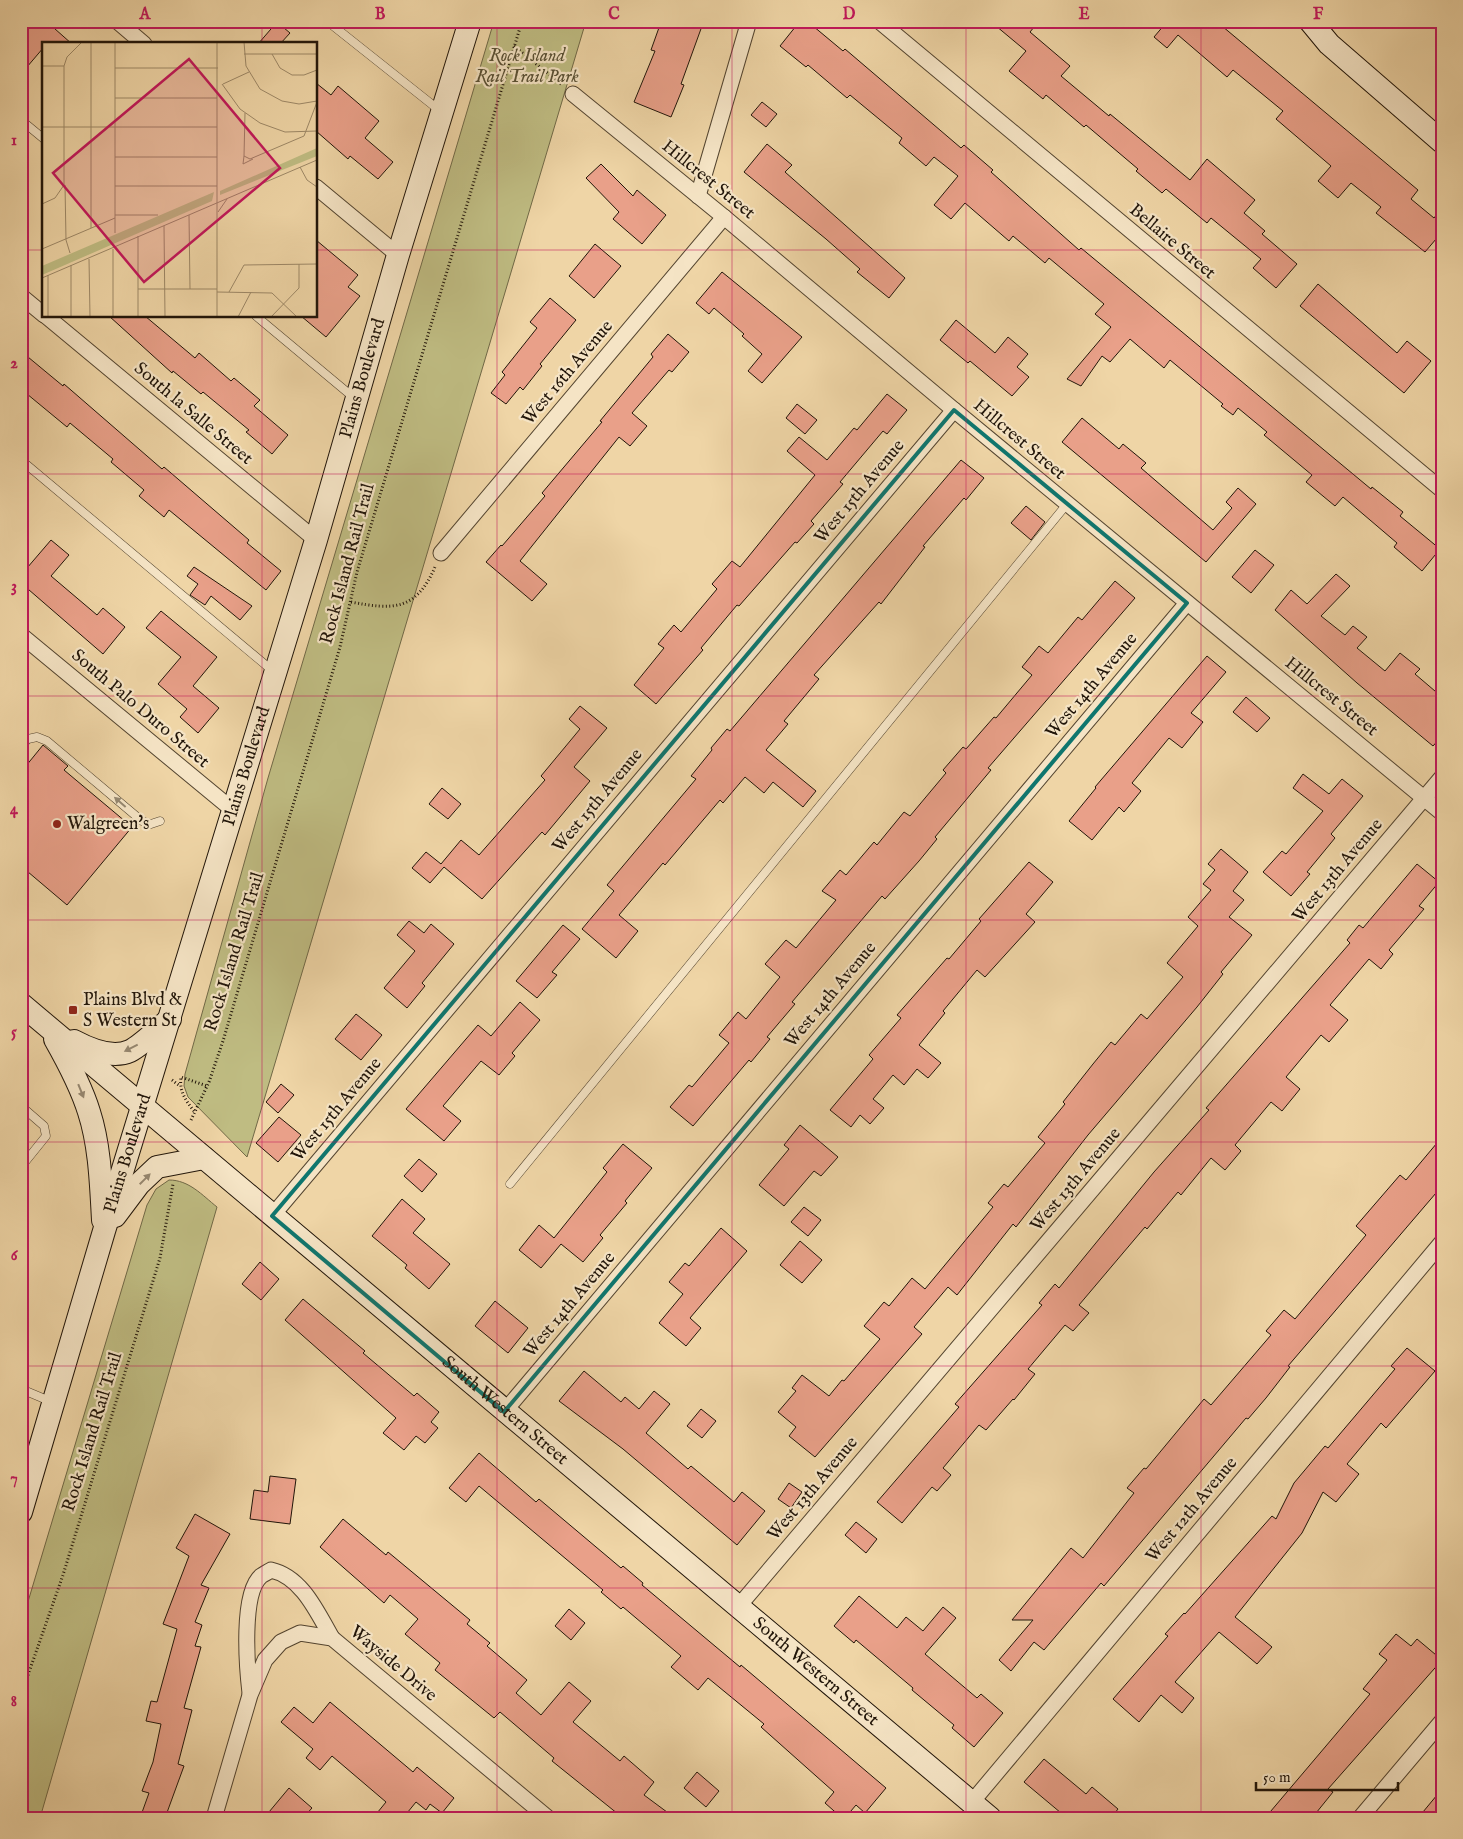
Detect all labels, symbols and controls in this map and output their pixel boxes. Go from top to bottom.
text: A [139,5,152,25]
text: B [375,5,386,25]
text: C [608,5,620,25]
text: D [843,5,856,25]
text: E [1078,5,1090,25]
text: F [1313,5,1324,25]
inset map [42,42,318,318]
park label: Rock Island Rail Trail Park [475,45,579,89]
text: 1 [11,131,17,151]
street label: Hillcrest Street [657,135,759,225]
street label: Bellaire Street [1124,199,1220,285]
street label: Plains Boulevard [334,315,391,441]
street label: West 16th Avenue [517,316,619,430]
text: 2 [10,354,18,374]
street label: South la Salle Street [129,358,257,470]
street label: Hillcrest Street [968,395,1070,485]
street label: West 15th Avenue [810,435,910,549]
street label: Rock Island Rail Trail [315,481,381,647]
text: 3 [11,577,17,597]
street label: West 14th Avenue [1041,628,1143,744]
street label: South Palo Duro Street [66,645,214,773]
street label: Hillcrest Street [1280,652,1382,742]
street label: Plains Boulevard [217,703,276,829]
street label: West 15th Avenue [548,744,648,858]
one-way arrow [114,797,127,808]
text: 4 [10,800,19,820]
place label: Walgreen's [67,813,149,836]
street label: West 13th Avenue [1288,814,1388,928]
marker: Walgreen's [51,818,63,830]
street label: Rock Island Rail Trail [200,869,270,1034]
street label: West 14th Avenue [780,937,882,1053]
place label: Plains Blvd & S Western St [83,989,182,1033]
marker: Plains Blvd & S Western St [67,1004,79,1016]
text: 5 [11,1023,17,1043]
one-way arrow [124,1044,139,1052]
street label: West 15th Avenue [287,1053,387,1167]
one-way arrow [77,1084,85,1099]
street label: Plains Boulevard [99,1091,157,1216]
street label: West 13th Avenue [1026,1123,1126,1237]
one-way arrow [139,1173,151,1185]
text: 6 [11,1246,19,1266]
street label: West 14th Avenue [519,1247,621,1363]
street label: Rock Island Rail Trail [58,1349,128,1514]
street label: South Western Street [437,1351,573,1470]
street label: West 13th Avenue [763,1432,863,1546]
street label: West 12th Avenue [1141,1453,1243,1567]
text: 7 [10,1469,18,1489]
street label: South Western Street [748,1612,884,1731]
street label: Wayside Drive [345,1621,441,1707]
text: 8 [11,1692,17,1712]
scale bar [1256,1759,1398,1791]
text: 50 m [1263,1768,1291,1787]

